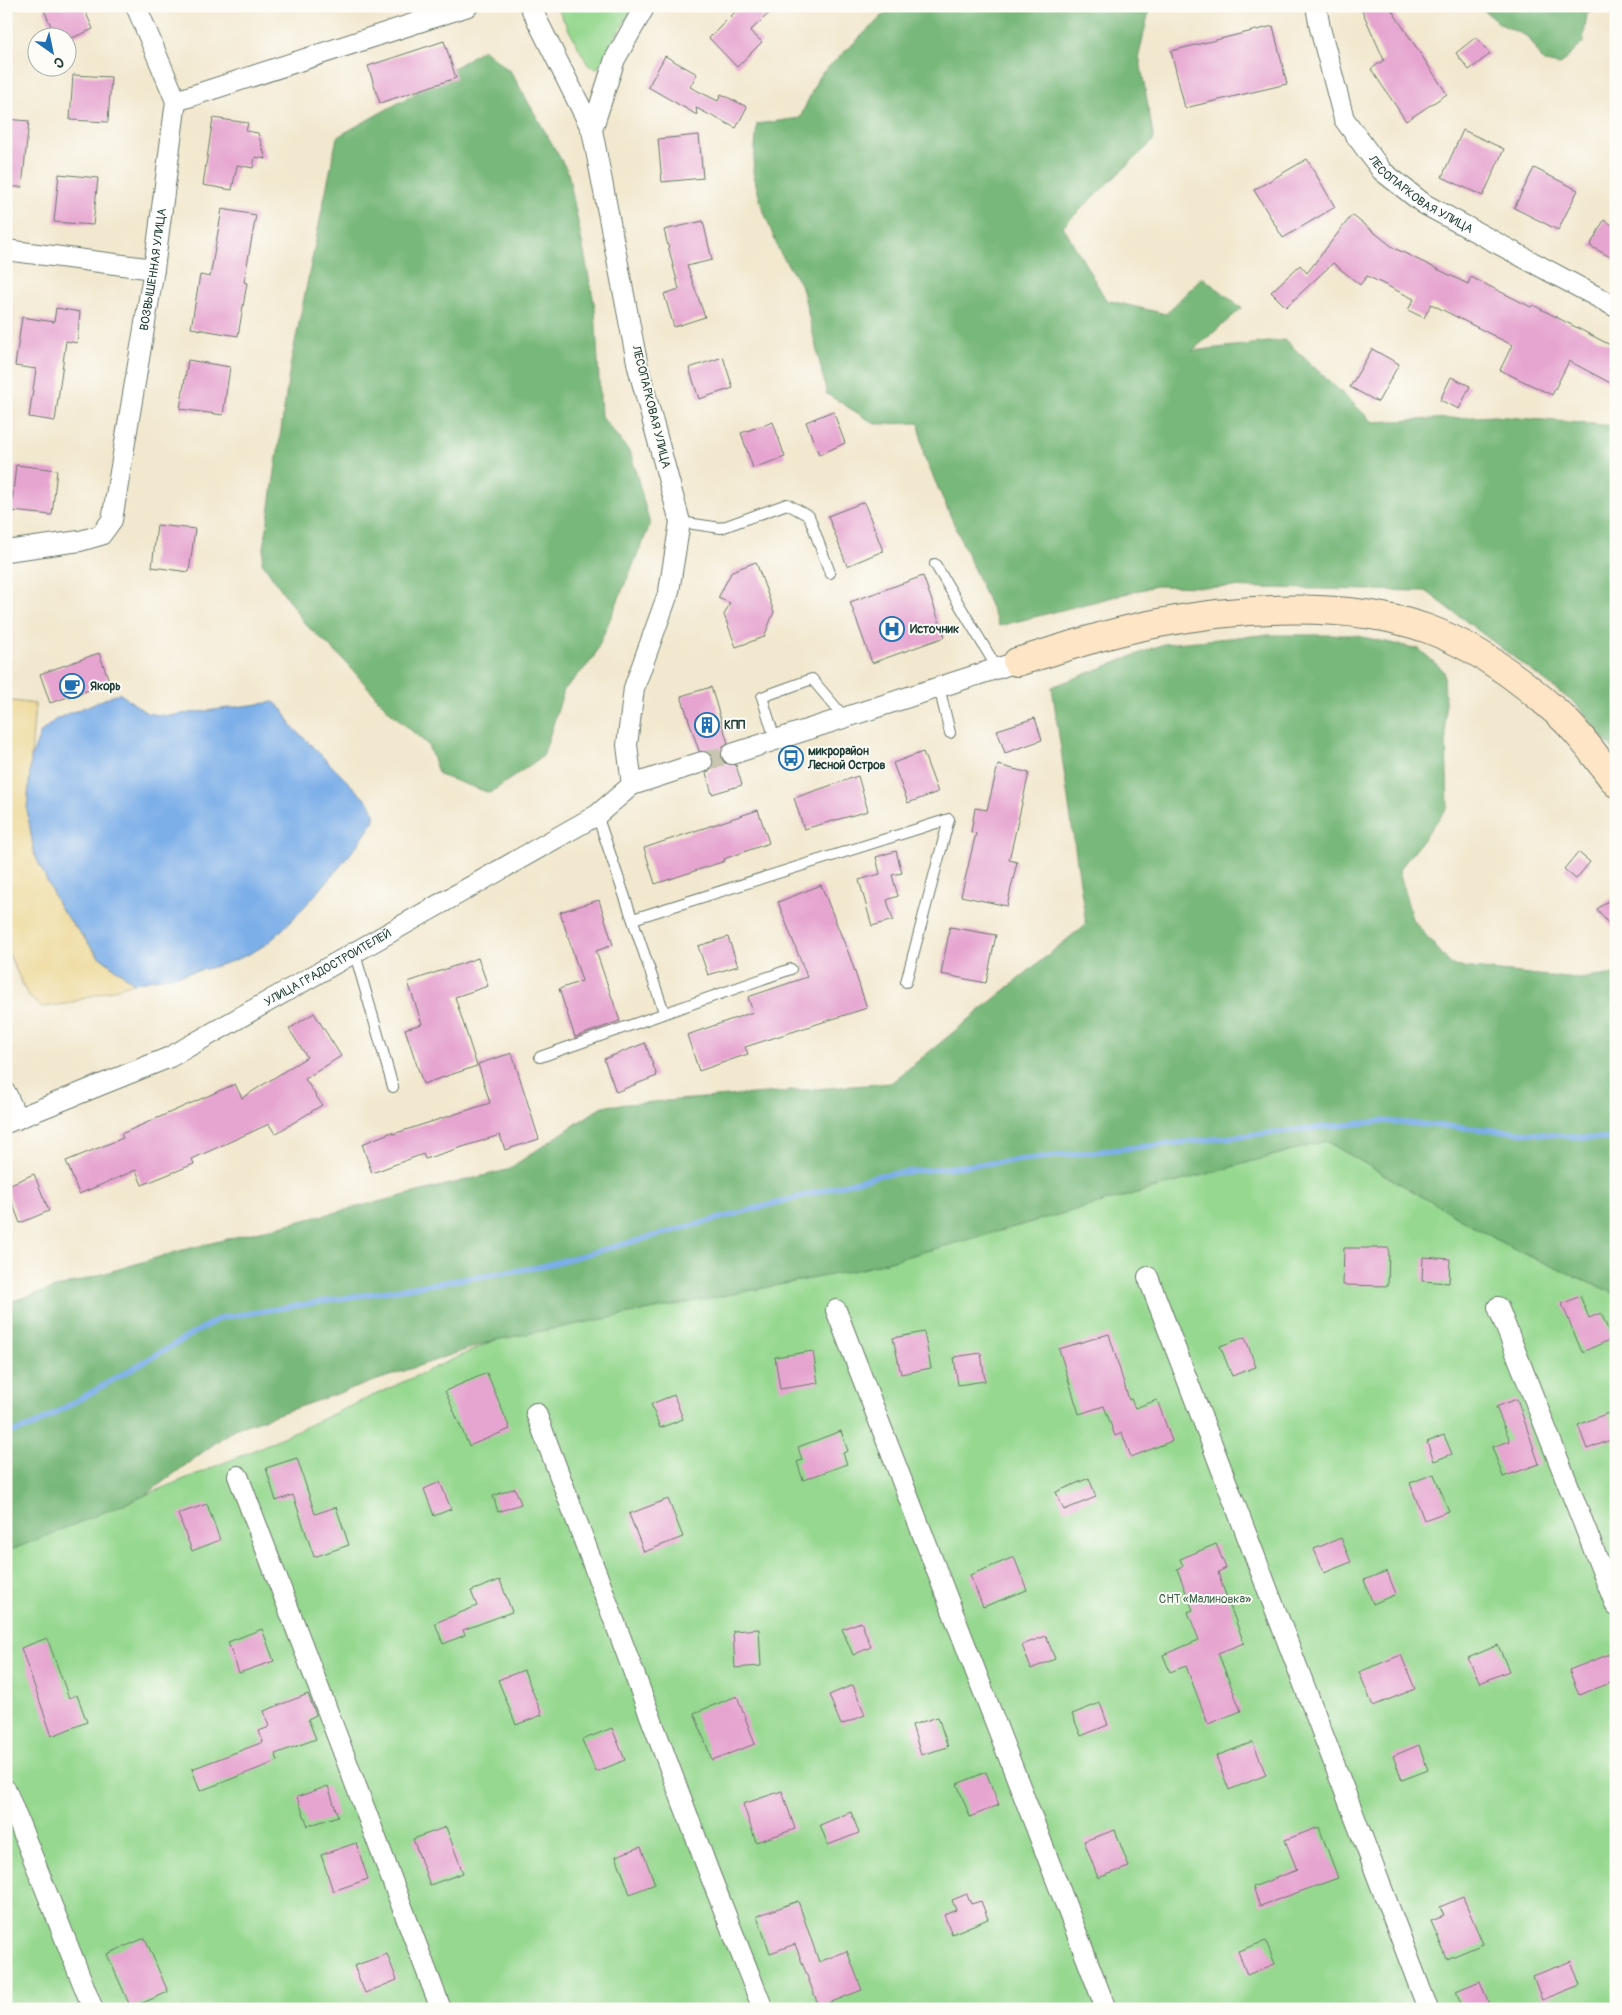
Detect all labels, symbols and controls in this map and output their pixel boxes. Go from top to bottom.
north arrow [28,28,78,78]
text: С [50,53,67,72]
street label: ЛЕСОПАРКОВАЯ УЛИЦА [1365,151,1476,237]
street label: ВОЗВЫШЕННАЯ УЛИЦА [136,207,169,332]
street label: ЛЕСОПАРКОВАЯ УЛИЦА [628,343,674,470]
hospital icon: Источник [879,616,905,642]
place label: Источник [910,622,960,637]
cafe icon: Якорь [59,673,85,699]
place label: Якорь [90,679,121,694]
building icon: КПП [694,712,720,738]
place label: КПП [724,718,746,733]
place label: микрорайон Лесной Остров [807,744,886,773]
bus stop icon: микрорайон Лесной Остров [778,745,804,771]
street label: УЛИЦА ГРАДОСТРОИТЕЛЕЙ [262,926,394,1010]
park label: СНТ «Малиновка» [1159,1592,1251,1607]

